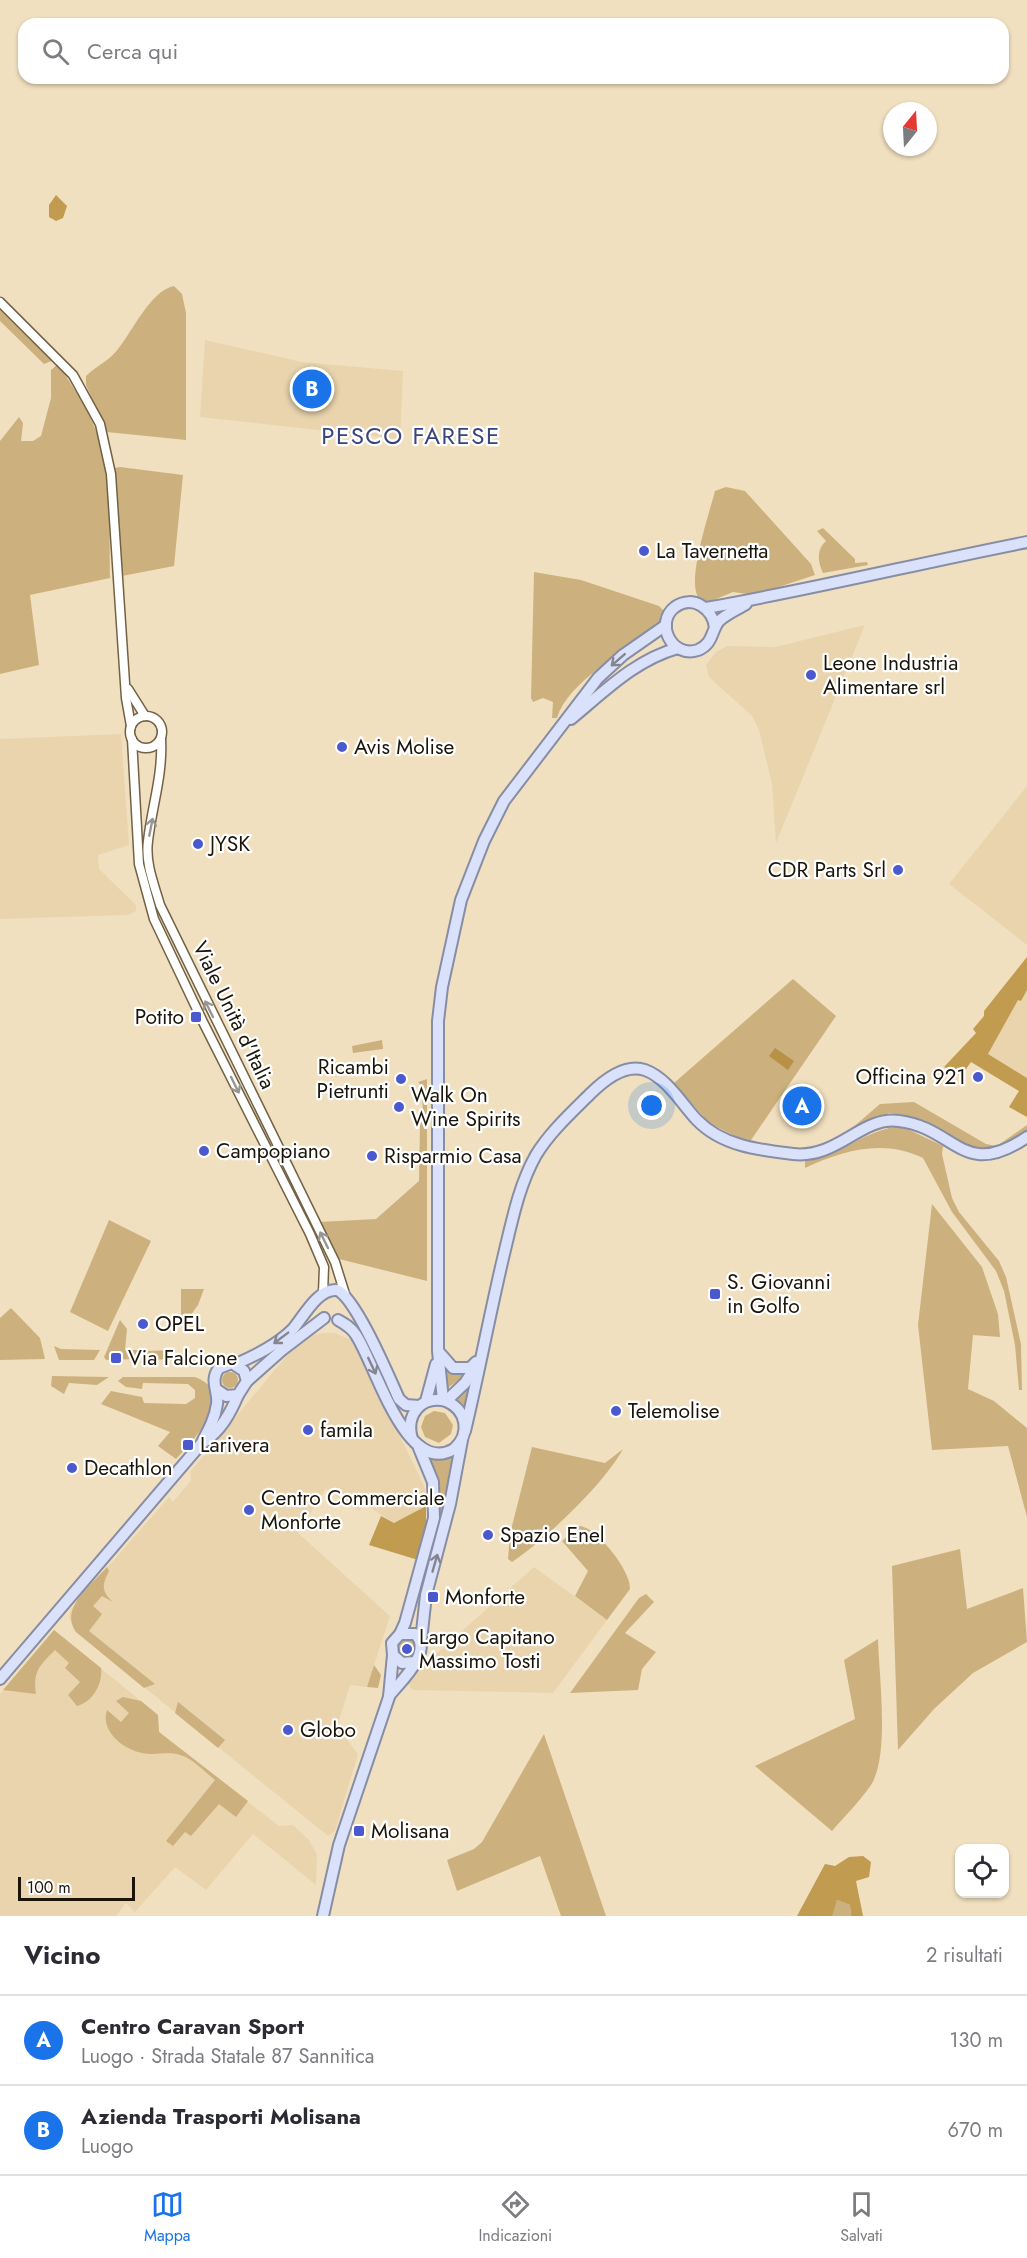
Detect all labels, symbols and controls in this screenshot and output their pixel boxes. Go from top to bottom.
search box [18,18,1009,84]
icon: search [39,35,72,68]
text: Cerca qui [87,35,178,67]
north arrow [883,102,937,156]
pin: B [292,366,332,412]
district label: PESCO FARESE [321,418,501,453]
place label: La Tavernetta [656,536,768,566]
marker: La Tavernetta [637,544,651,558]
place label: Leone Industria Alimentare srl [823,648,958,702]
one-way arrow [610,653,626,666]
marker: Leone Industria Alimentare srl [804,668,818,682]
place label: Avis Molise [354,732,455,762]
marker: Avis Molise [335,740,349,754]
one-way arrow [145,817,156,837]
place label: JYSK [207,829,250,859]
marker: JYSK [191,837,205,851]
place label: CDR Parts Srl [768,855,886,885]
marker: CDR Parts Srl [891,863,905,877]
street label: Viale Unità d'Italia [185,936,283,1094]
one-way arrow [203,1000,215,1018]
place label: Potito [135,1002,184,1032]
marker: Potito [189,1010,203,1024]
place label: Ricambi Pietrunti [316,1052,389,1106]
place label: Officina 921 [856,1062,966,1092]
marker: Officina 921 [971,1070,985,1084]
marker: Ricambi Pietrunti [394,1072,408,1086]
one-way arrow [229,1075,241,1093]
place label: Walk On Wine Spirits [411,1080,521,1134]
pin: A [782,1084,822,1128]
your location [637,1091,666,1120]
marker: Walk On Wine Spirits [392,1100,406,1114]
place label: Campopiano [216,1136,330,1166]
place label: Risparmio Casa [384,1141,522,1171]
marker: Campopiano [197,1144,211,1158]
marker: Risparmio Casa [365,1149,379,1163]
one-way arrow [317,1231,329,1249]
place label: S. Giovanni in Golfo [727,1267,831,1321]
marker: S. Giovanni in Golfo [708,1287,722,1301]
place label: OPEL [155,1309,205,1339]
marker: OPEL [136,1317,150,1331]
one-way arrow [274,1332,290,1344]
place label: Via Falcione [128,1343,238,1373]
marker: Via Falcione [109,1351,123,1365]
one-way arrow [367,1356,379,1374]
place label: Telemolise [628,1396,720,1426]
marker: Telemolise [609,1404,623,1418]
place label: famila [320,1415,373,1445]
marker: famila [301,1423,315,1437]
place label: Larivera [200,1430,269,1460]
marker: Larivera [181,1438,195,1452]
place label: Decathlon [84,1453,173,1483]
marker: Decathlon [65,1461,79,1475]
place label: Centro Commerciale Monforte [261,1483,445,1537]
marker: Centro Commerciale Monforte [242,1503,256,1517]
place label: Spazio Enel [500,1520,605,1550]
marker: Spazio Enel [481,1528,495,1542]
one-way arrow [430,1554,441,1573]
place label: Monforte [445,1582,525,1612]
marker: Monforte [426,1590,440,1604]
place label: Largo Capitano Massimo Tosti [419,1622,555,1676]
marker: Largo Capitano Massimo Tosti [400,1642,414,1656]
place label: Globo [300,1715,356,1745]
marker: Globo [281,1723,295,1737]
place label: Molisana [371,1816,449,1846]
marker: Molisana [352,1824,366,1838]
map controls [955,1844,1009,1898]
button: locate [955,1844,1009,1898]
scale bar [18,1874,135,1902]
text: 100 m [27,1876,71,1899]
text: Vicino [24,1936,101,1974]
text: 2 risultati [926,1941,1003,1970]
text: Centro Caravan Sport [81,2010,304,2042]
text: A [36,2026,51,2055]
text: 130 m [949,2026,1003,2055]
text: Luogo · Strada Statale 87 Sannitica [81,2042,374,2071]
text: Azienda Trasporti Molisana [81,2100,361,2132]
text: B [37,2116,50,2145]
text: 670 m [947,2116,1003,2145]
text: Luogo [81,2132,133,2161]
tab: Mappa [144,2188,191,2247]
tab: Indicazioni [478,2188,552,2247]
tab: Salvati [840,2188,883,2247]

